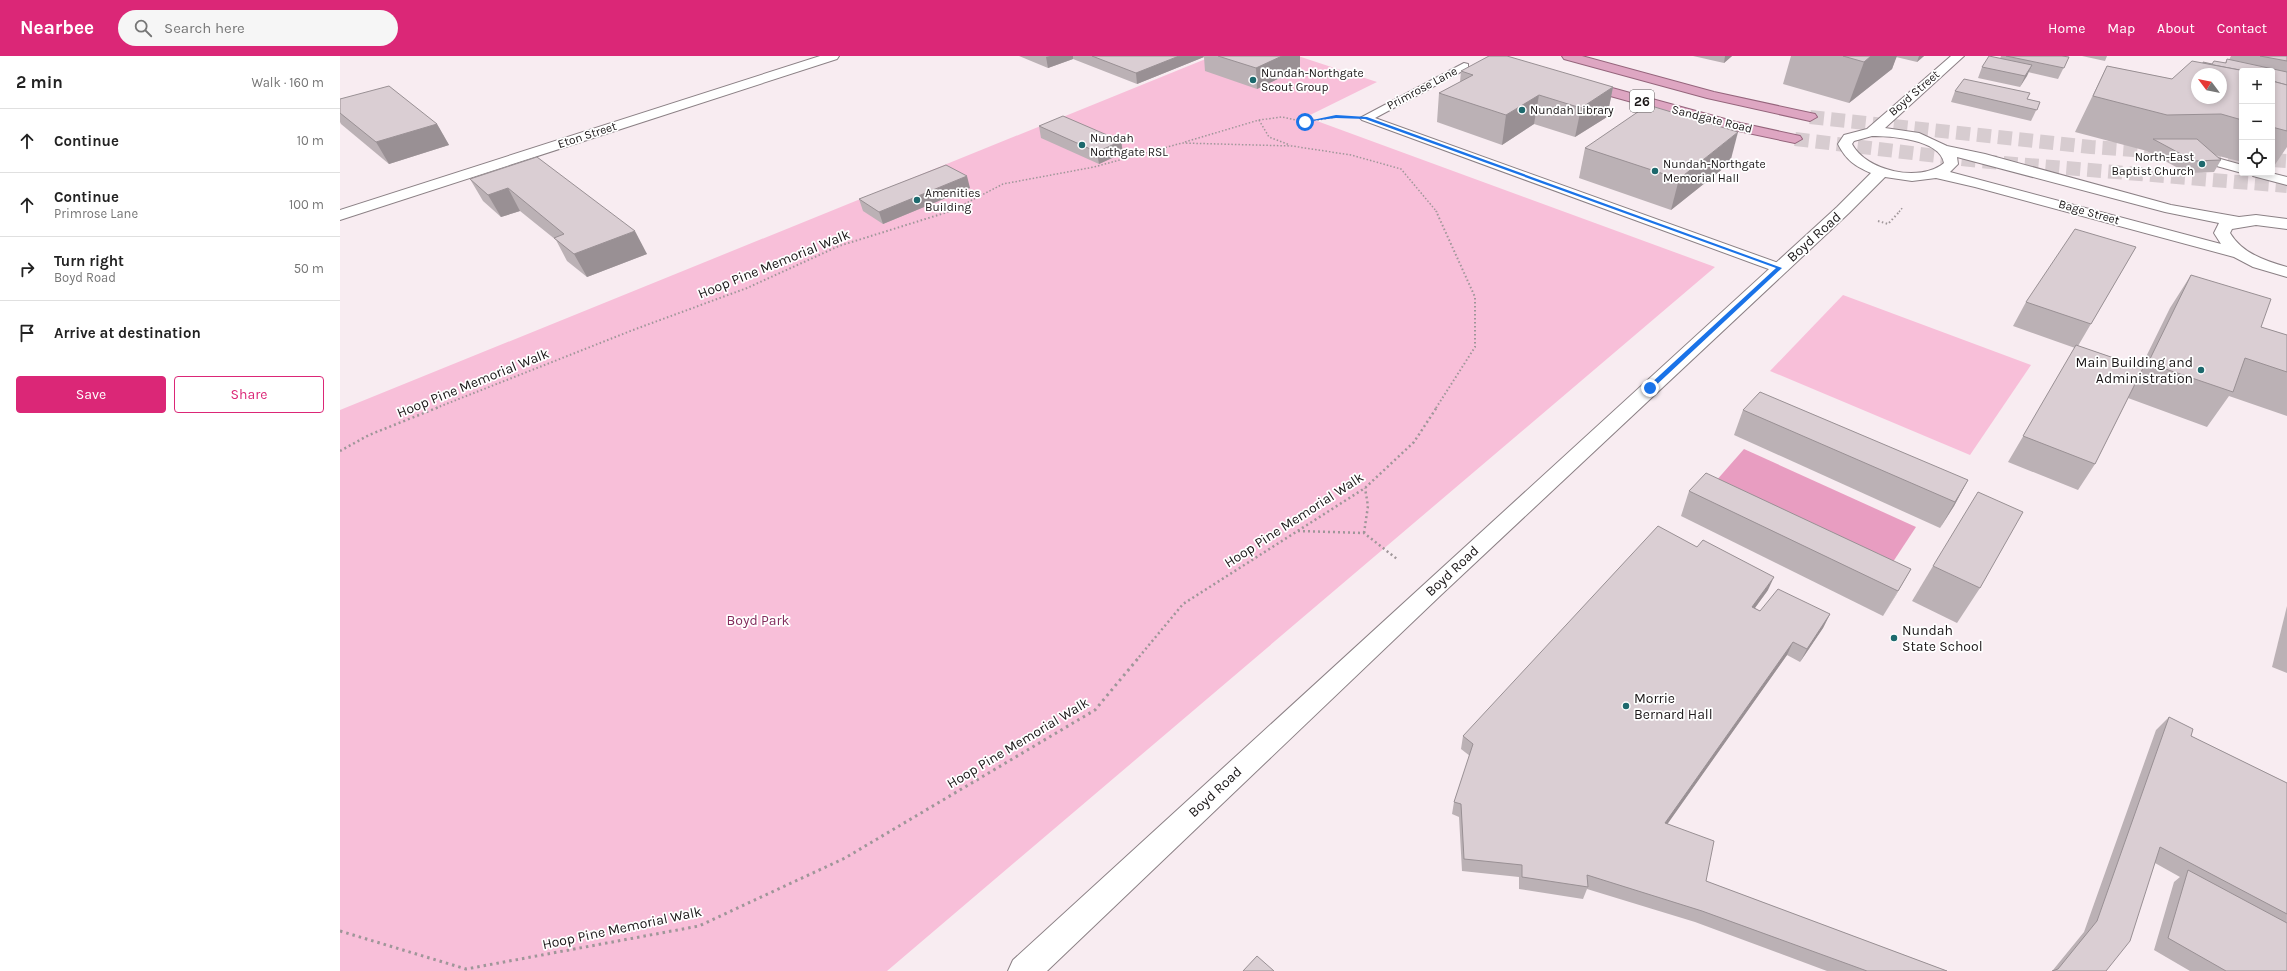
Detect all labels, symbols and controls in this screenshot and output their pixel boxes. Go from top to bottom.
search box [118,10,398,46]
text: Nearbee [20,17,94,39]
icon: search [132,17,154,39]
text: Search here [164,19,245,37]
text: Home [2048,20,2085,37]
text: Map [2107,20,2135,37]
text: About [2157,20,2195,37]
text: Contact [2217,20,2267,37]
street label: Primrose Lane [1384,64,1460,112]
place label: Nundah-Northgate Scout Group [1261,66,1364,94]
street label: Boyd Street [1886,67,1943,119]
north arrow [2191,68,2227,104]
map controls [2239,68,2275,176]
button: + [2239,68,2275,104]
text: 2 min [16,72,63,92]
text: Walk · 160 m [251,75,324,90]
marker: Nundah-Northgate Scout Group [1248,75,1258,85]
road number: 26 [1630,90,1654,112]
street label: Sandgate Road [1670,102,1754,136]
place label: Nundah Library [1530,103,1614,117]
button: − [2239,104,2275,140]
marker: Nundah Library [1517,105,1527,115]
route start [1296,113,1314,131]
street label: Eton Street [556,119,619,151]
icon: ahead [16,130,38,152]
place label: Nundah Northgate RSL [1090,131,1168,159]
text: Continue [54,132,119,150]
text: 10 m [297,133,324,148]
marker: Nundah Northgate RSL [1077,140,1087,150]
button: locate [2239,140,2275,176]
place label: North-East Baptist Church [2112,150,2194,178]
place label: Nundah-Northgate Memorial Hall [1663,157,1766,185]
marker: North-East Baptist Church [2197,159,2207,169]
marker: Nundah-Northgate Memorial Hall [1650,166,1660,176]
place label: Amenities Building [925,186,981,214]
text: Continue [54,188,119,206]
icon: ahead [16,194,38,216]
marker: Amenities Building [912,195,922,205]
text: 100 m [289,197,324,212]
street label: Bage Street [2057,197,2122,228]
text: Primrose Lane [54,206,138,221]
street label: Boyd Road [1784,208,1844,266]
street label: Hoop Pine Memorial Walk [695,226,853,302]
text: Turn right [54,252,124,270]
icon: right [16,258,38,280]
text: 50 m [294,261,324,276]
text: Boyd Road [54,270,116,285]
icon: arrive [16,322,38,344]
text: Arrive at destination [54,324,201,342]
street label: Hoop Pine Memorial Walk [394,345,552,421]
place label: Main Building and Administration [2076,354,2193,387]
marker: Main Building and Administration [2196,365,2206,375]
button: Save [16,376,166,413]
button: Share [174,376,324,413]
route end [1641,379,1659,397]
street label: Hoop Pine Memorial Walk [1221,469,1367,571]
street label: Boyd Road [1422,542,1482,600]
park label: Boyd Park [727,612,790,629]
place label: Nundah State School [1902,622,1983,655]
marker: Nundah State School [1889,633,1899,643]
place label: Morrie Bernard Hall [1634,690,1713,723]
street label: Hoop Pine Memorial Walk [944,694,1092,792]
marker: Morrie Bernard Hall [1621,701,1631,711]
street label: Boyd Road [1185,763,1245,821]
street label: Hoop Pine Memorial Walk [541,903,703,953]

